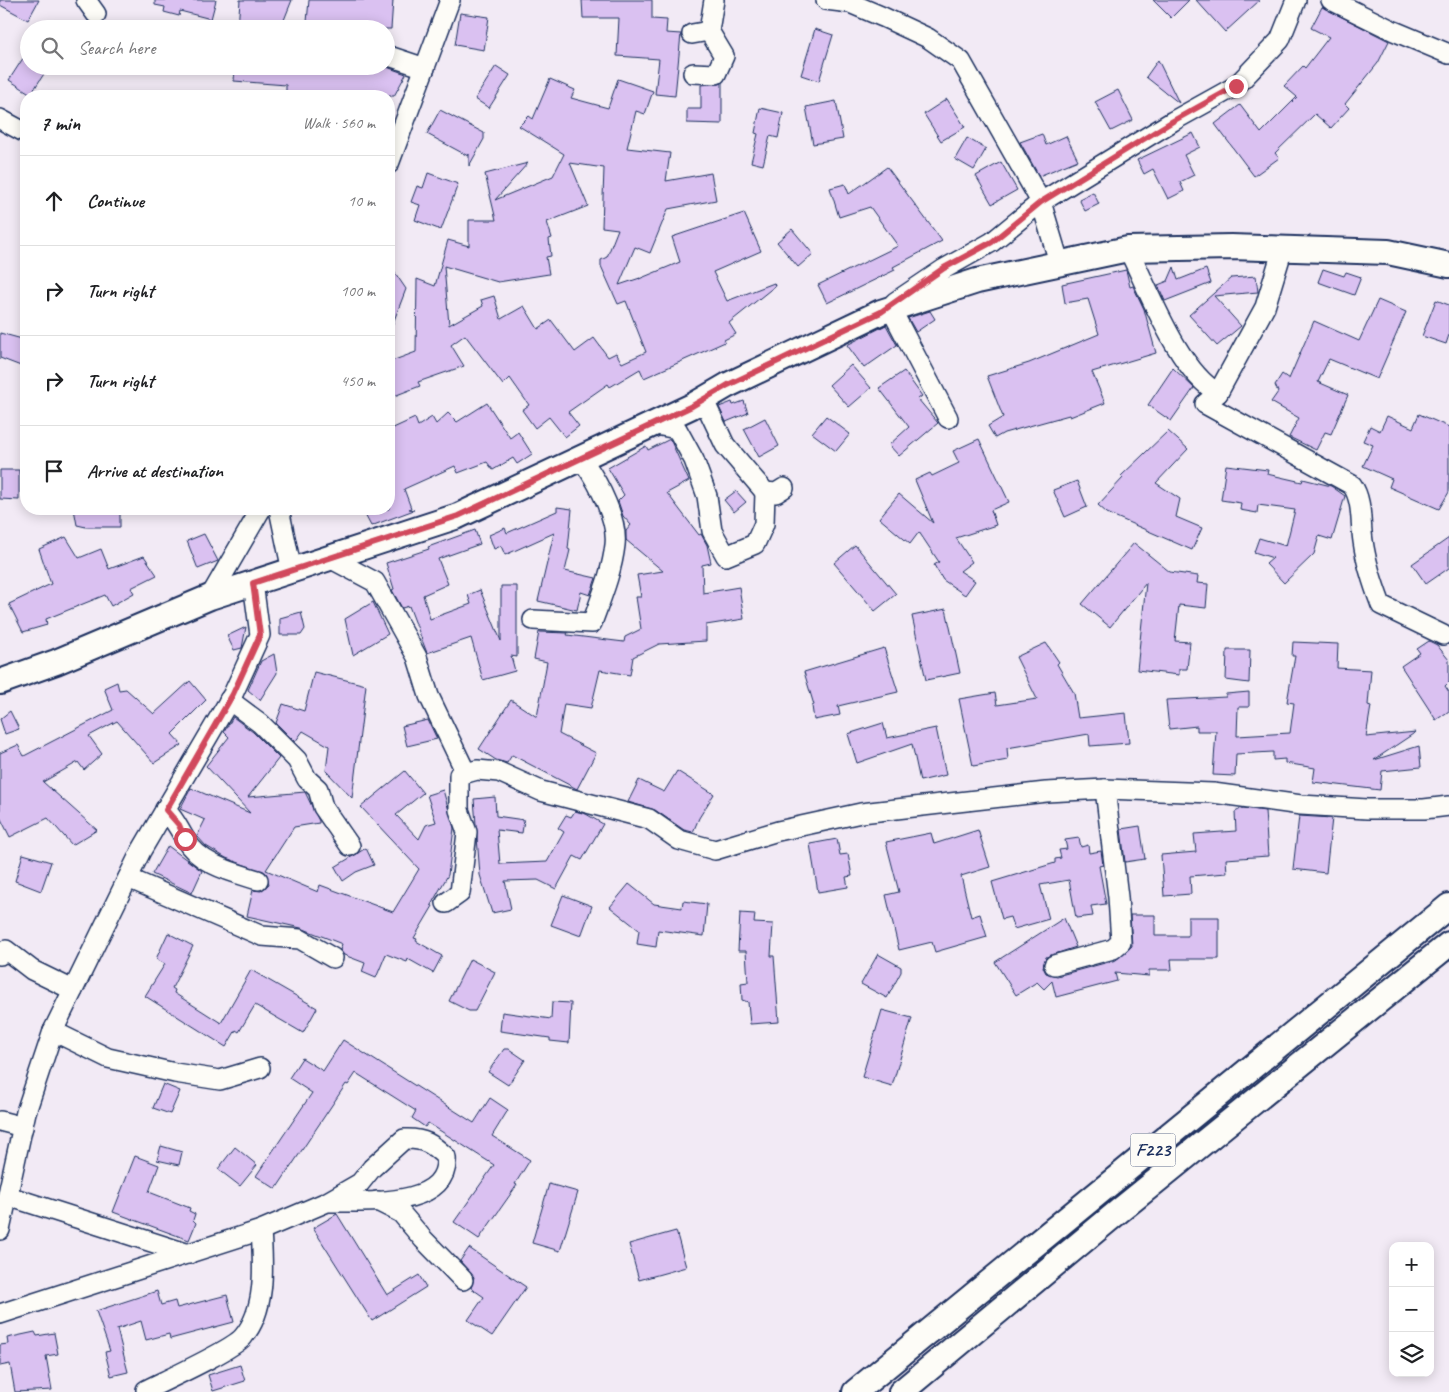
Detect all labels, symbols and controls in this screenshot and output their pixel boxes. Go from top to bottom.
search box [20,20,395,75]
icon: search [38,34,66,62]
text: Search here [78,36,155,60]
route end [1225,75,1248,98]
text: 7 min [40,110,80,136]
text: Walk · 560 m [303,113,375,133]
icon: ahead [40,187,68,215]
text: Continue [87,189,144,213]
text: 10 m [348,191,375,211]
icon: right [40,277,68,305]
text: Turn right [87,279,154,303]
text: 100 m [341,281,375,301]
icon: right [40,367,68,395]
text: Turn right [87,369,154,393]
text: 450 m [341,371,375,391]
icon: arrive [40,457,68,485]
text: Arrive at destination [87,459,223,483]
route start [174,828,197,851]
road number: F223 [1130,1134,1176,1166]
map controls [1389,1242,1434,1377]
button: + [1389,1242,1434,1287]
button: − [1389,1287,1434,1332]
button: layers [1389,1332,1434,1377]

